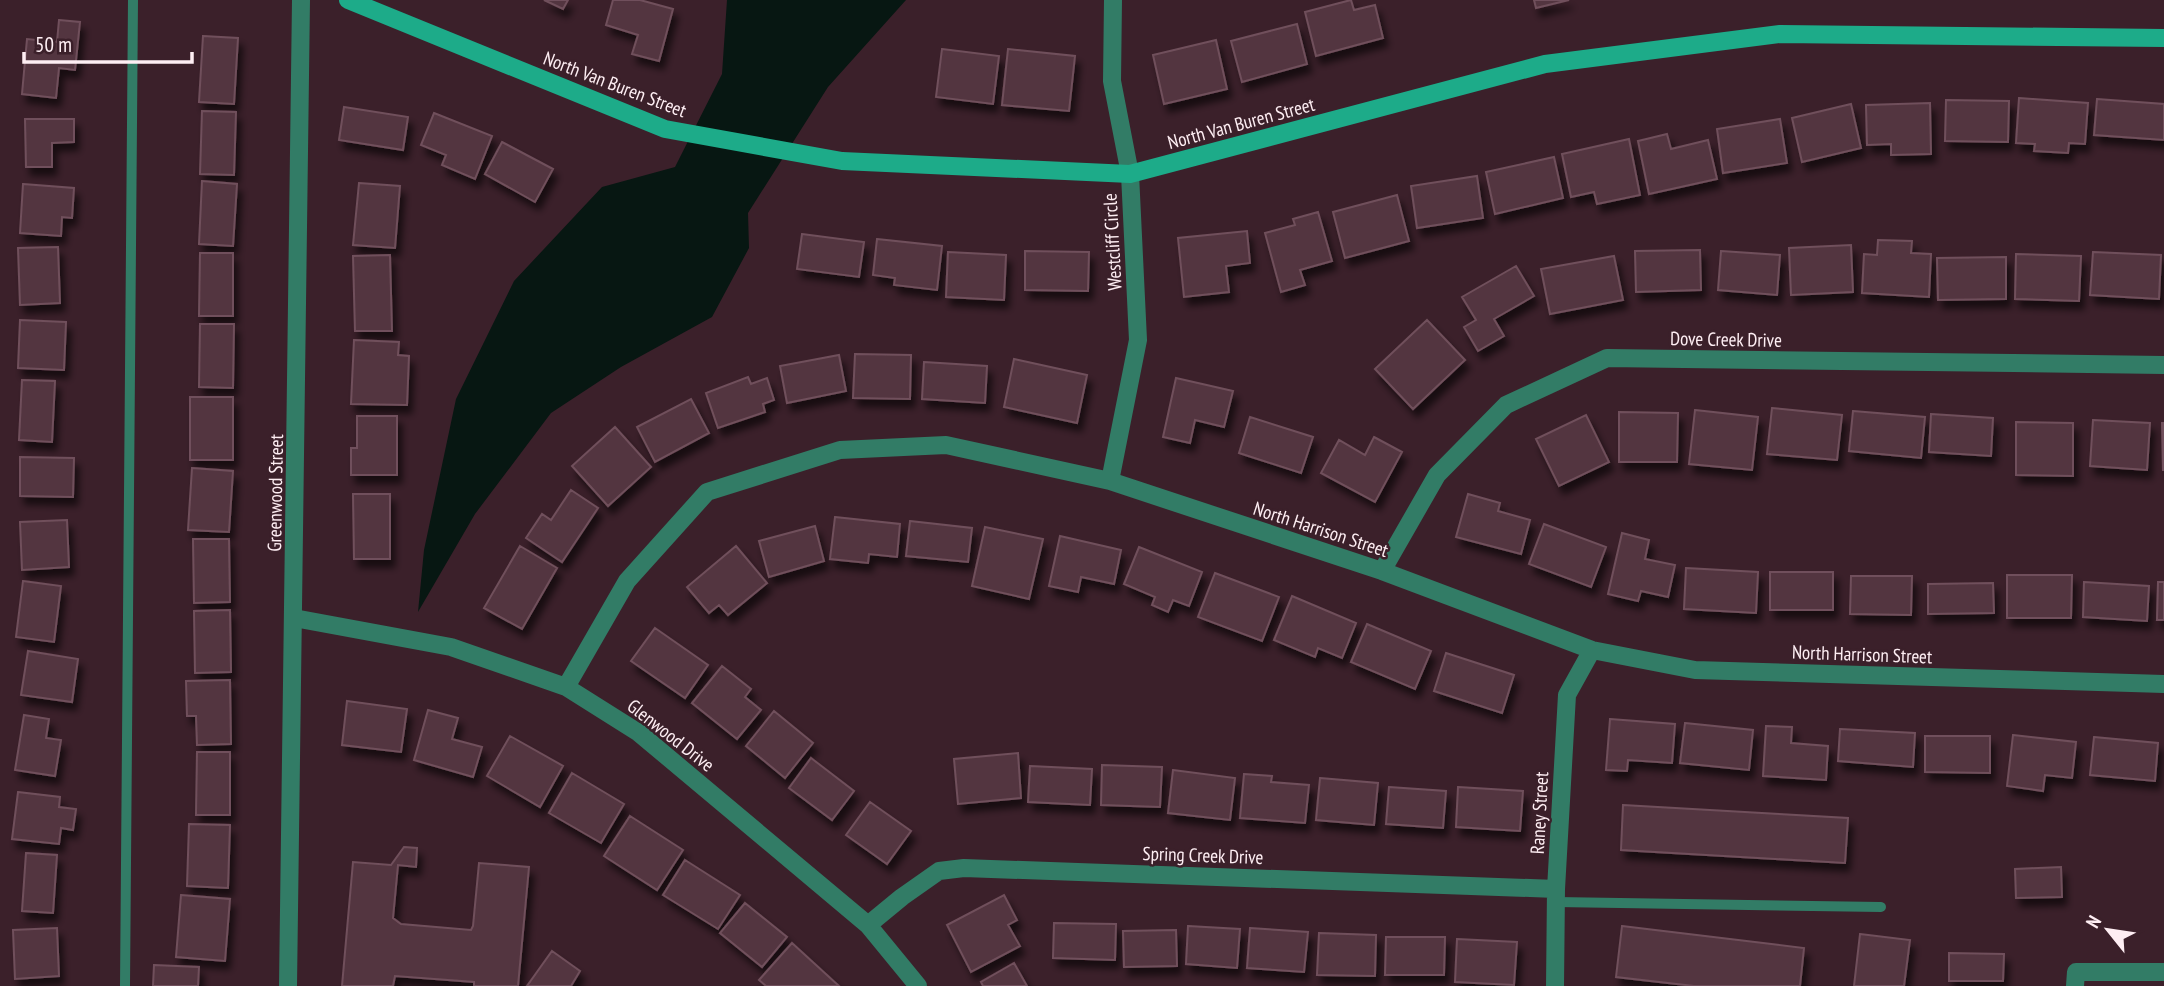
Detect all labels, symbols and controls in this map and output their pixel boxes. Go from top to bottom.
scale bar [24,21,192,65]
text: 50 m [35,31,72,58]
street label: North Van Buren Street [540,46,691,123]
street label: North Van Buren Street [1165,92,1318,154]
street label: Westcliff Circle [1097,192,1127,291]
street label: Dove Creek Drive [1670,326,1782,352]
street label: Greenwood Street [262,433,288,552]
street label: North Harrison Street [1251,496,1392,562]
street label: North Harrison Street [1791,640,1933,668]
street label: Glenwood Drive [623,693,720,777]
street label: Raney Street [1525,770,1553,855]
street label: Spring Creek Drive [1142,841,1264,869]
north arrow [2073,895,2143,965]
text: N [2080,911,2106,932]

